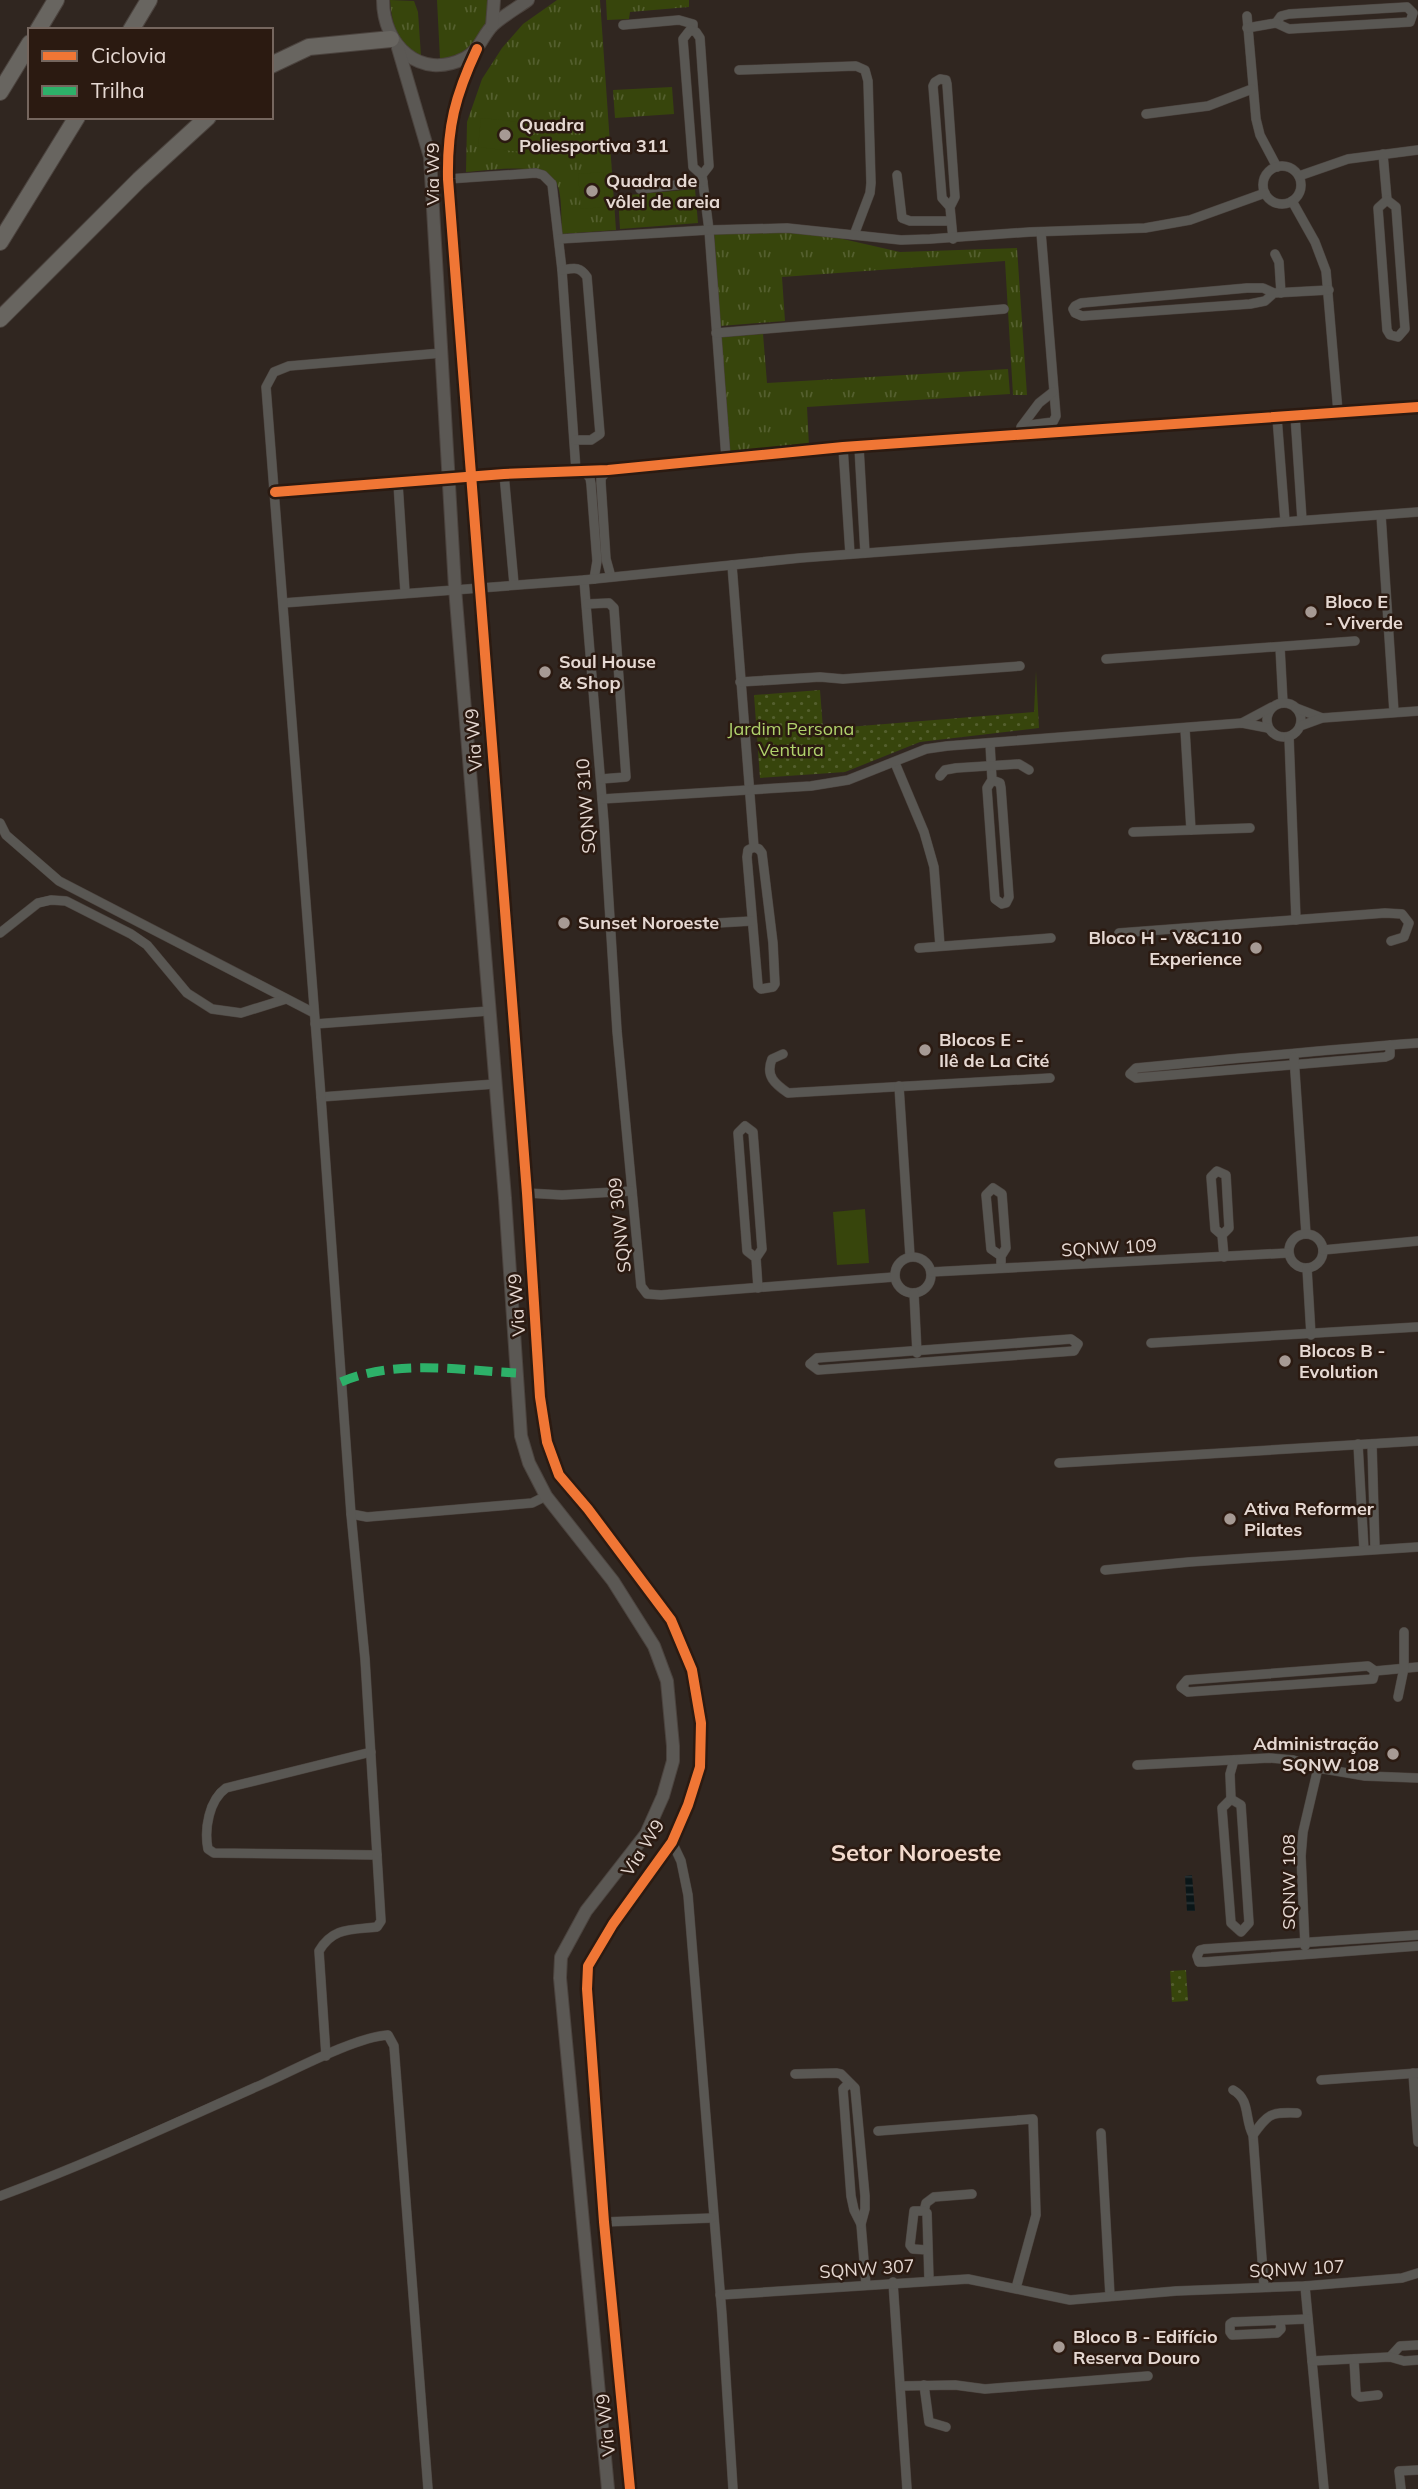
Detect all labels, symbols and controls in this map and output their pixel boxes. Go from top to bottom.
legend [28,28,273,119]
text: Ciclovia [91,42,166,68]
text: Trilha [91,77,145,103]
place label: Quadra Poliesportiva 311 [519,113,669,157]
marker: Quadra Poliesportiva 311 [497,127,513,143]
street label: Via W9 [421,142,444,206]
place label: Quadra de vôlei de areia [605,169,720,213]
marker: Quadra de vôlei de areia [584,183,600,199]
place label: Bloco E - Viverde [1325,590,1403,634]
marker: Bloco E - Viverde [1303,604,1319,620]
place label: Soul House & Shop [559,650,656,694]
marker: Soul House & Shop [537,664,553,680]
street label: Via W9 [460,708,487,772]
park label: Jardim Persona Ventura [728,717,854,761]
street label: SQNW 310 [571,758,600,855]
place label: Sunset Noroeste [578,911,719,934]
marker: Sunset Noroeste [556,915,572,931]
place label: Bloco H - V&C110 Experience [1089,926,1242,970]
marker: Bloco H - V&C110 Experience [1248,940,1264,956]
place label: Blocos E - Ilê de La Cité [939,1028,1049,1072]
marker: Blocos E - Ilê de La Cité [917,1042,933,1058]
street label: SQNW 309 [603,1176,636,1274]
street label: SQNW 109 [1061,1234,1157,1261]
street label: Via W9 [503,1273,530,1337]
place label: Blocos B - Evolution [1299,1339,1386,1383]
marker: Blocos B - Evolution [1277,1353,1293,1369]
place label: Ativa Reformer Pilates [1244,1497,1375,1541]
marker: Ativa Reformer Pilates [1222,1511,1238,1527]
place label: Administração SQNW 108 [1253,1732,1379,1776]
marker: Administração SQNW 108 [1385,1746,1401,1762]
street label: Via W9 [616,1815,669,1880]
street label: SQNW 108 [1277,1834,1300,1930]
district label: Setor Noroeste [831,1837,1001,1867]
street label: SQNW 307 [818,2254,915,2283]
street label: SQNW 107 [1249,2255,1345,2282]
place label: Bloco B - Edifício Reserva Douro [1073,2325,1218,2369]
marker: Bloco B - Edifício Reserva Douro [1051,2339,1067,2355]
street label: Via W9 [591,2392,620,2458]

